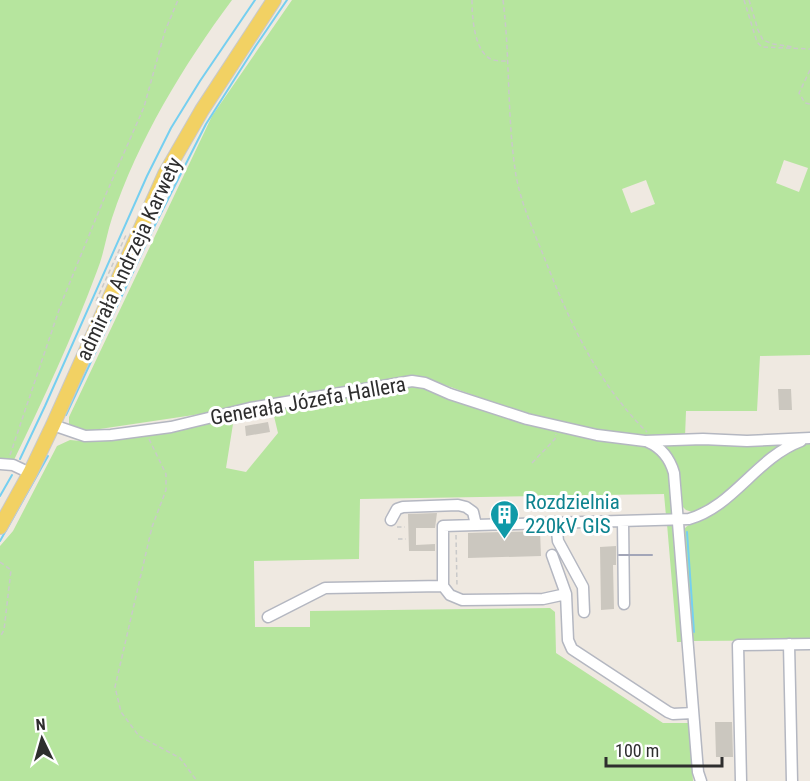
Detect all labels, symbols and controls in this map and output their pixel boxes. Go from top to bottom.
street label: admirała Andrzeja Karwety [71,153,187,364]
street label: Generała Józefa Hallera [208,372,408,430]
place label: Rozdzielnia 220kV GIS [525,490,620,538]
building icon: Rozdzielnia 220kV GIS [488,498,520,540]
north arrow [12,709,72,769]
text: N [35,715,46,734]
scale bar [606,730,722,768]
text: 100 m [615,740,659,761]

